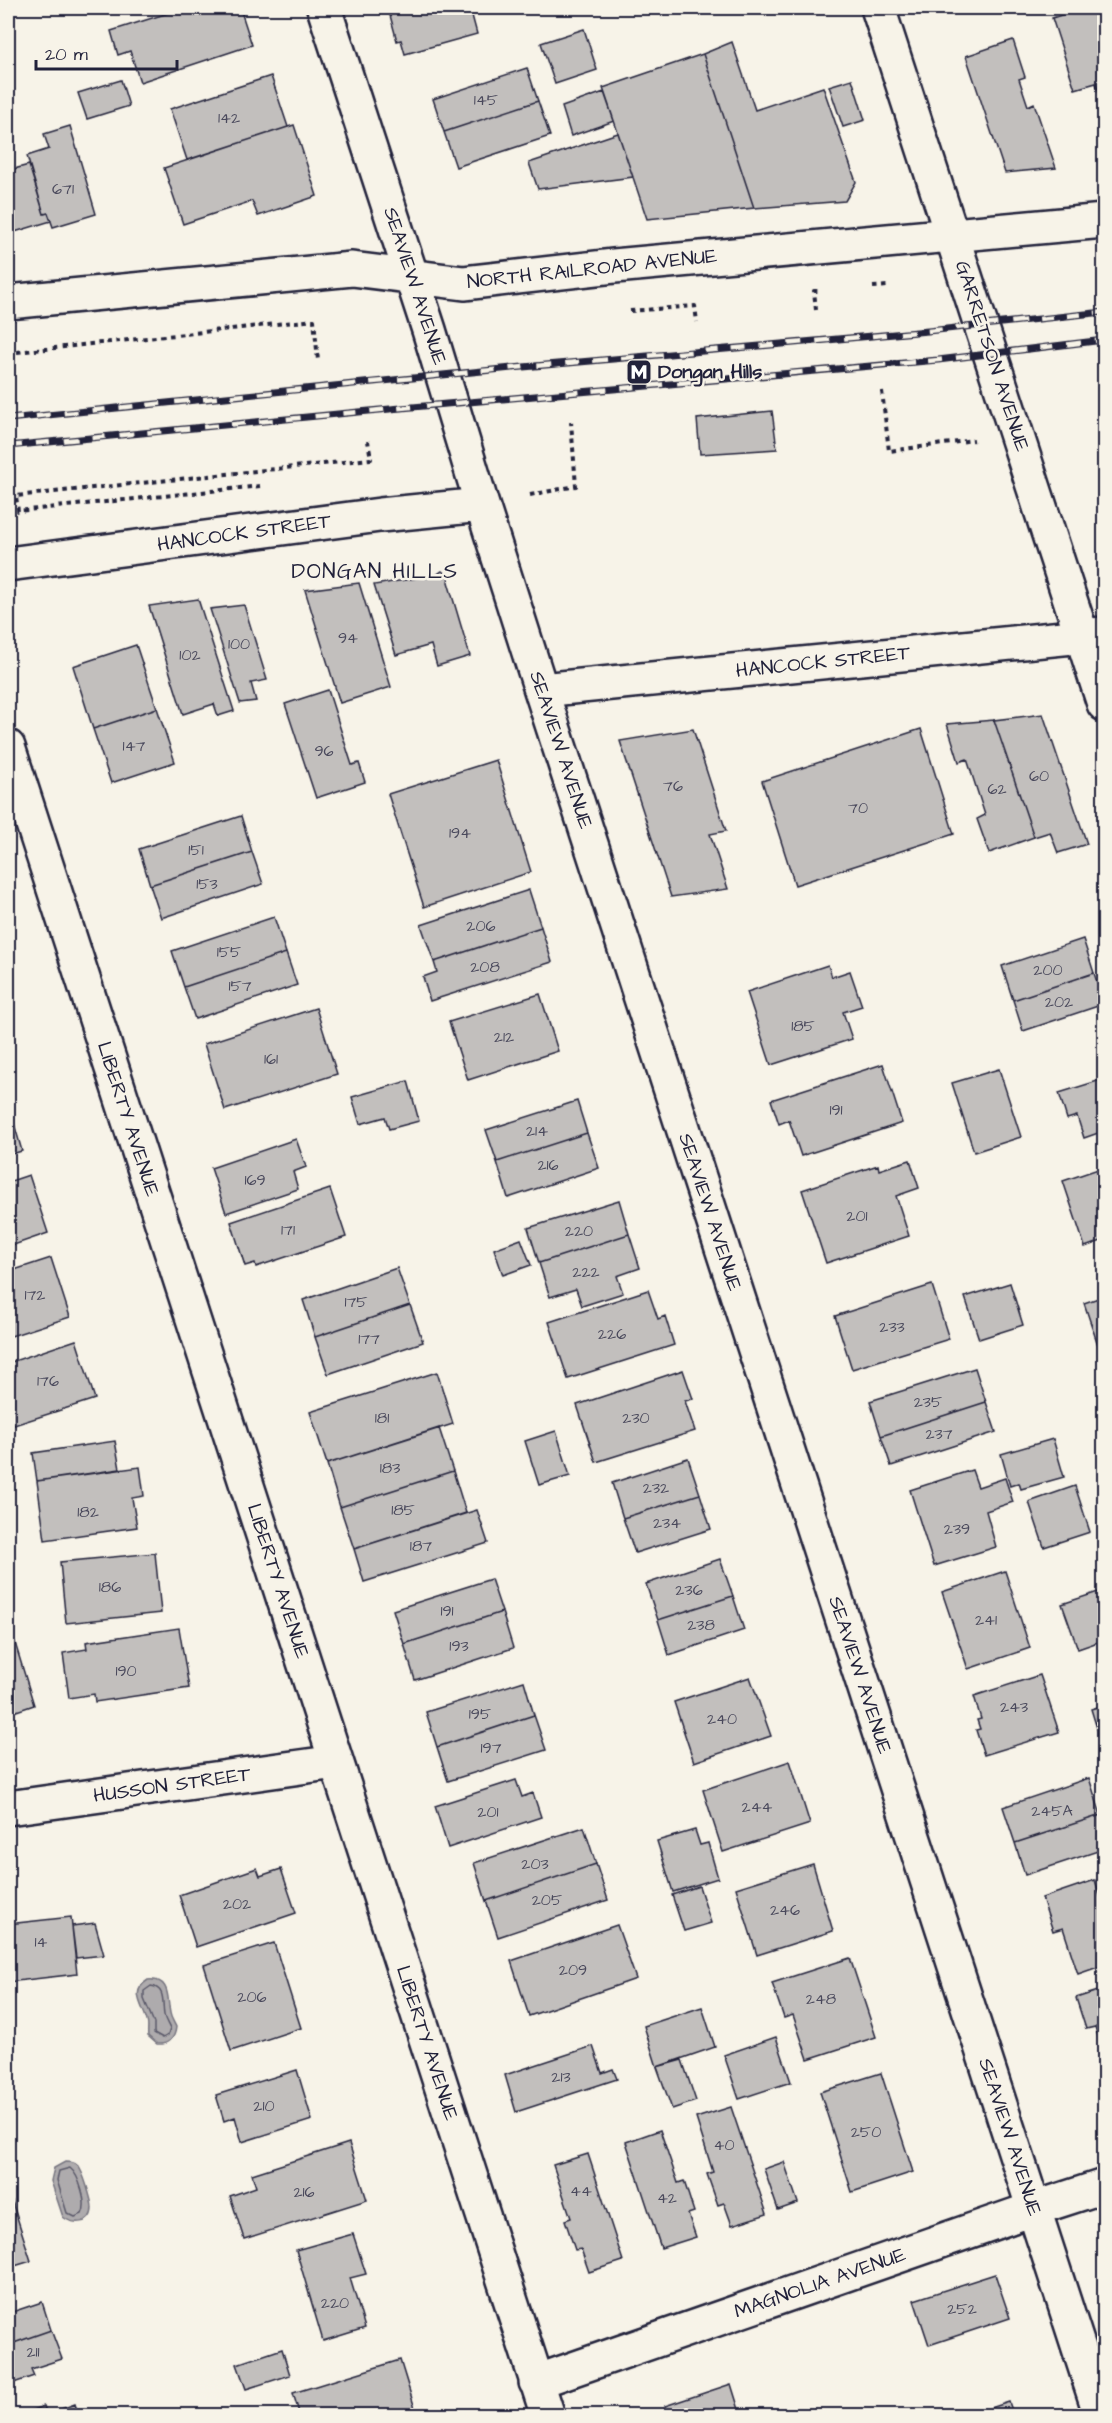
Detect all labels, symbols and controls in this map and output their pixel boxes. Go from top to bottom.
scale bar [36,33,177,71]
text: 20 m [45,42,88,67]
house number: 145 [474,89,499,111]
house number: 142 [218,107,240,129]
house number: 671 [52,178,74,200]
street label: SEAVIEW AVENUE [376,203,454,369]
street label: NORTH RAILROAD AVENUE [466,242,718,296]
street label: GARRETSON AVENUE [948,257,1036,455]
metro station icon: Dongan Hills [624,357,654,387]
place label: Dongan Hills [658,358,762,387]
street label: HANCOCK STREET [155,507,333,559]
district label: DONGAN HILLS [292,557,458,586]
house number: 94 [338,627,358,649]
house number: 100 [228,633,250,655]
street label: HANCOCK STREET [735,639,912,685]
house number: 102 [179,644,201,666]
street label: SEAVIEW AVENUE [522,667,600,833]
house number: 147 [123,735,146,757]
house number: 96 [314,740,334,762]
house number: 60 [1029,765,1049,787]
house number: 76 [663,775,683,797]
house number: 62 [987,778,1007,800]
house number: 70 [848,797,868,819]
house number: 194 [449,822,471,844]
house number: 151 [188,839,204,861]
house number: 153 [196,873,218,895]
house number: 206 [466,915,496,937]
house number: 155 [217,941,242,963]
house number: 208 [470,956,500,978]
house number: 200 [1033,959,1063,981]
house number: 157 [228,975,252,997]
house number: 202 [1045,991,1073,1013]
house number: 185 [791,1015,816,1037]
house number: 212 [494,1026,514,1048]
street label: LIBERTY AVENUE [90,1038,166,1200]
house number: 161 [264,1048,278,1070]
house number: 191 [829,1099,843,1121]
house number: 214 [526,1120,548,1142]
street label: SEAVIEW AVENUE [671,1129,749,1295]
house number: 216 [537,1154,559,1176]
house number: 169 [244,1169,266,1191]
house number: 201 [846,1205,868,1227]
house number: 171 [281,1219,295,1241]
house number: 220 [565,1220,593,1242]
house number: 222 [572,1261,600,1283]
house number: 172 [24,1284,46,1306]
house number: 175 [344,1291,368,1313]
house number: 233 [879,1316,905,1338]
house number: 226 [598,1323,626,1345]
house number: 177 [358,1328,380,1350]
house number: 176 [37,1370,59,1392]
house number: 235 [914,1391,943,1413]
house number: 181 [375,1407,389,1429]
house number: 230 [622,1407,650,1429]
house number: 237 [925,1423,953,1445]
house number: 183 [380,1457,400,1479]
house number: 232 [643,1477,669,1499]
house number: 185 [391,1499,416,1521]
street label: LIBERTY AVENUE [240,1500,316,1662]
house number: 182 [77,1501,99,1523]
house number: 234 [653,1512,681,1534]
house number: 239 [944,1518,970,1540]
house number: 187 [410,1535,432,1557]
house number: 186 [99,1576,121,1598]
house number: 236 [675,1579,703,1601]
street label: SEAVIEW AVENUE [821,1592,899,1758]
house number: 191 [440,1600,454,1622]
house number: 241 [975,1609,997,1631]
house number: 238 [687,1614,715,1636]
house number: 193 [449,1635,469,1657]
house number: 190 [115,1660,137,1682]
house number: 243 [1000,1696,1028,1718]
house number: 195 [469,1703,492,1725]
house number: 240 [707,1708,737,1730]
house number: 197 [481,1737,502,1759]
street label: HUSSON STREET [91,1760,253,1810]
house number: 244 [742,1796,773,1818]
house number: 245A [1031,1800,1073,1822]
house number: 201 [477,1801,499,1823]
house number: 203 [521,1853,549,1875]
house number: 205 [532,1889,563,1911]
house number: 202 [223,1893,251,1915]
house number: 246 [770,1899,800,1921]
house number: 14 [35,1931,48,1953]
house number: 209 [559,1959,587,1981]
street label: LIBERTY AVENUE [389,1962,465,2124]
house number: 206 [237,1986,267,2008]
house number: 248 [806,1988,836,2010]
street label: SEAVIEW AVENUE [971,2054,1049,2220]
house number: 213 [551,2066,571,2088]
house number: 210 [253,2095,275,2117]
house number: 250 [851,2121,881,2143]
house number: 40 [714,2134,734,2156]
house number: 44 [570,2180,592,2202]
house number: 216 [293,2181,315,2203]
house number: 42 [657,2187,677,2209]
street label: MAGNOLIA AVENUE [731,2240,910,2325]
house number: 220 [321,2292,349,2314]
house number: 252 [947,2298,977,2320]
house number: 211 [26,2341,40,2363]

